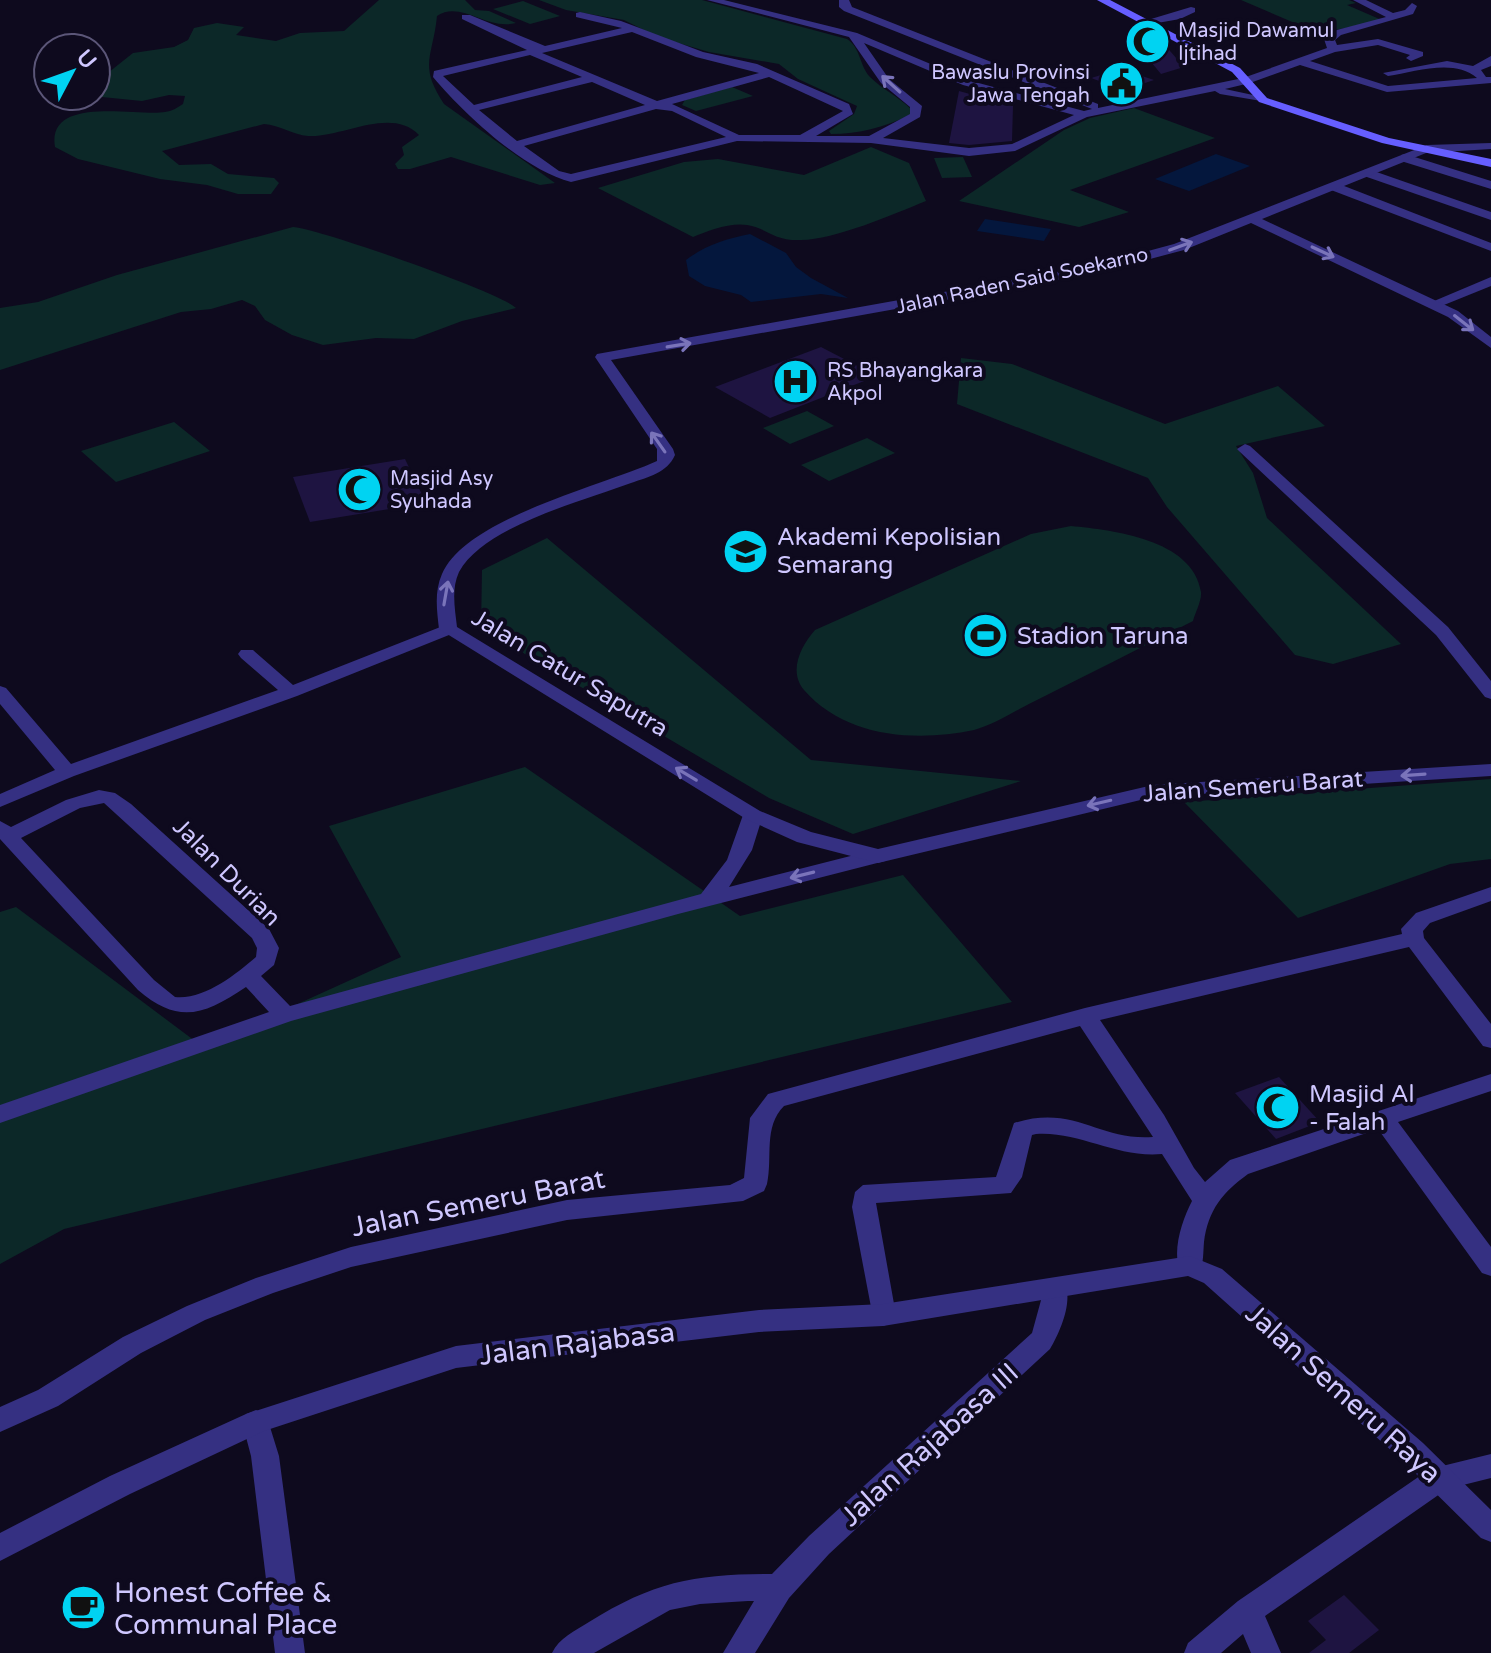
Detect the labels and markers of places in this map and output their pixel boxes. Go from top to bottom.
mosque icon: Masjid Dawamul Ijtihad [1123,17,1171,65]
place label: Masjid Dawamul Ijtihad [1178,19,1334,66]
public building icon: Bawaslu Provinsi Jawa Tengah [1097,59,1145,107]
place label: Bawaslu Provinsi Jawa Tengah [931,61,1090,108]
hospital icon: RS Bhayangkara Akpol [772,357,820,405]
place label: RS Bhayangkara Akpol [827,359,983,406]
mosque icon: Masjid Asy Syuhada [335,466,383,514]
place label: Masjid Asy Syuhada [390,467,493,514]
place label: Akademi Kepolisian Semarang [777,523,1001,580]
school or university icon: Akademi Kepolisian Semarang [722,527,770,575]
sports icon: Stadion Taruna [962,612,1010,660]
place label: Stadion Taruna [1017,622,1189,651]
place label: Masjid Al - Falah [1309,1080,1414,1137]
mosque icon: Masjid Al - Falah [1254,1084,1302,1132]
place label: Honest Coffee & Communal Place [114,1576,337,1642]
cafe icon: Honest Coffee & Communal Place [59,1584,107,1632]

